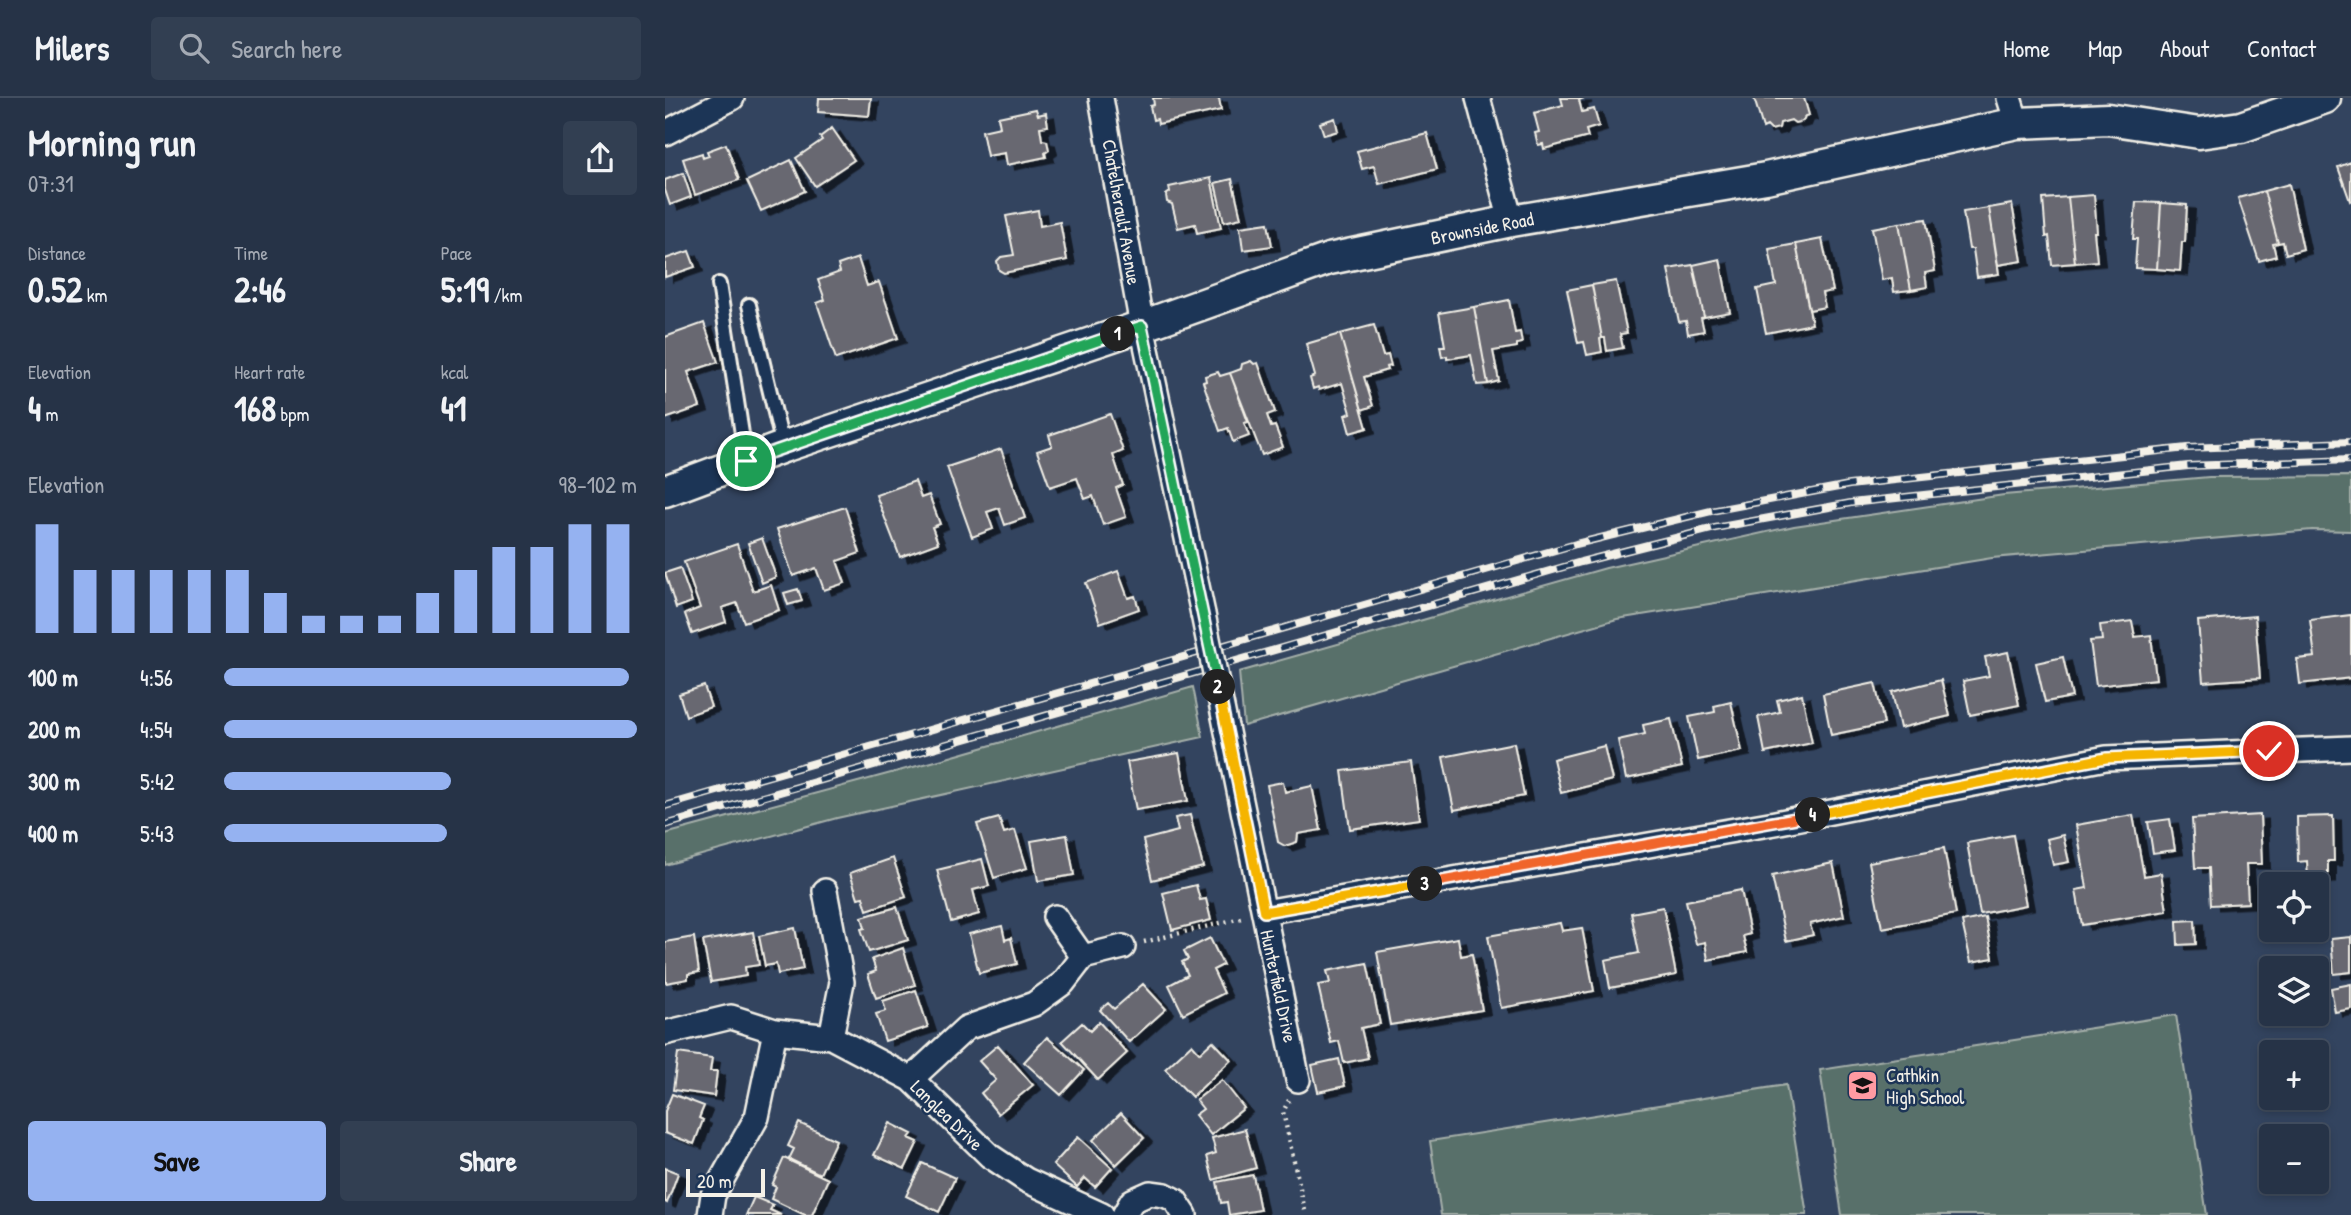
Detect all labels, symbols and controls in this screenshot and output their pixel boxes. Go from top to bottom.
search box [151,17,641,80]
text: Milers [35,26,109,70]
icon: search [175,29,213,67]
text: Search here [231,31,342,66]
text: Home [2003,32,2050,64]
text: Map [2088,32,2122,64]
text: About [2160,32,2209,64]
text: Contact [2247,32,2316,64]
text: Morning run [28,116,196,168]
button: share [563,121,637,195]
street label: Chatelherault Avenue [1096,137,1148,287]
text: 07:31 [28,168,74,199]
street label: Brownside Road [1428,205,1536,251]
text: Distance [28,240,86,266]
text: Time [234,240,268,266]
text: Pace [441,240,472,266]
text: 0.52 [28,266,82,313]
text: 2:46 [234,266,286,313]
text: 5:19 [441,266,489,313]
text: km [82,282,108,308]
text: /km [489,282,522,308]
pin: 1 [1100,316,1135,352]
text: 1 [1114,320,1121,346]
text: Elevation [28,359,91,385]
text: Heart rate [234,359,305,385]
text: kcal [441,359,468,385]
text: 4 [28,385,41,432]
text: 168 [234,385,276,432]
text: 41 [441,385,467,432]
text: m [41,401,58,427]
text: bpm [276,401,309,427]
pin [716,431,776,491]
icon: arrive [727,442,765,480]
text: Elevation [28,469,104,500]
text: 98–102 m [559,469,637,500]
text: 100 m [28,662,78,693]
text: 4:56 [140,662,173,693]
pin: 2 [1201,670,1235,704]
text: 2 [1213,673,1222,699]
text: 200 m [28,714,80,745]
text: 4:54 [140,714,172,745]
pin [2239,721,2299,781]
icon: check [2250,732,2288,770]
text: 300 m [28,766,80,797]
text: 5:42 [140,766,174,797]
pin: 4 [1795,798,1831,832]
text: 4 [1809,801,1816,827]
text: 400 m [28,818,78,849]
text: 5:43 [140,818,174,849]
pin: 3 [1407,866,1443,902]
text: 3 [1420,870,1429,896]
map controls [2259,872,2329,1194]
button: locate [2259,872,2329,942]
street label: Hunterfield Drive [1254,927,1304,1045]
button: layers [2259,956,2329,1026]
button: + [2259,1040,2329,1110]
place label: Cathkin High School [1886,1062,1965,1110]
school or university icon: Cathkin High School [1846,1069,1880,1103]
street label: Langlea Drive [905,1074,989,1157]
button: Save [28,1121,326,1201]
button: Share [340,1121,637,1201]
button: − [2259,1124,2329,1194]
scale bar [686,1166,765,1198]
text: 20 m [697,1168,732,1194]

